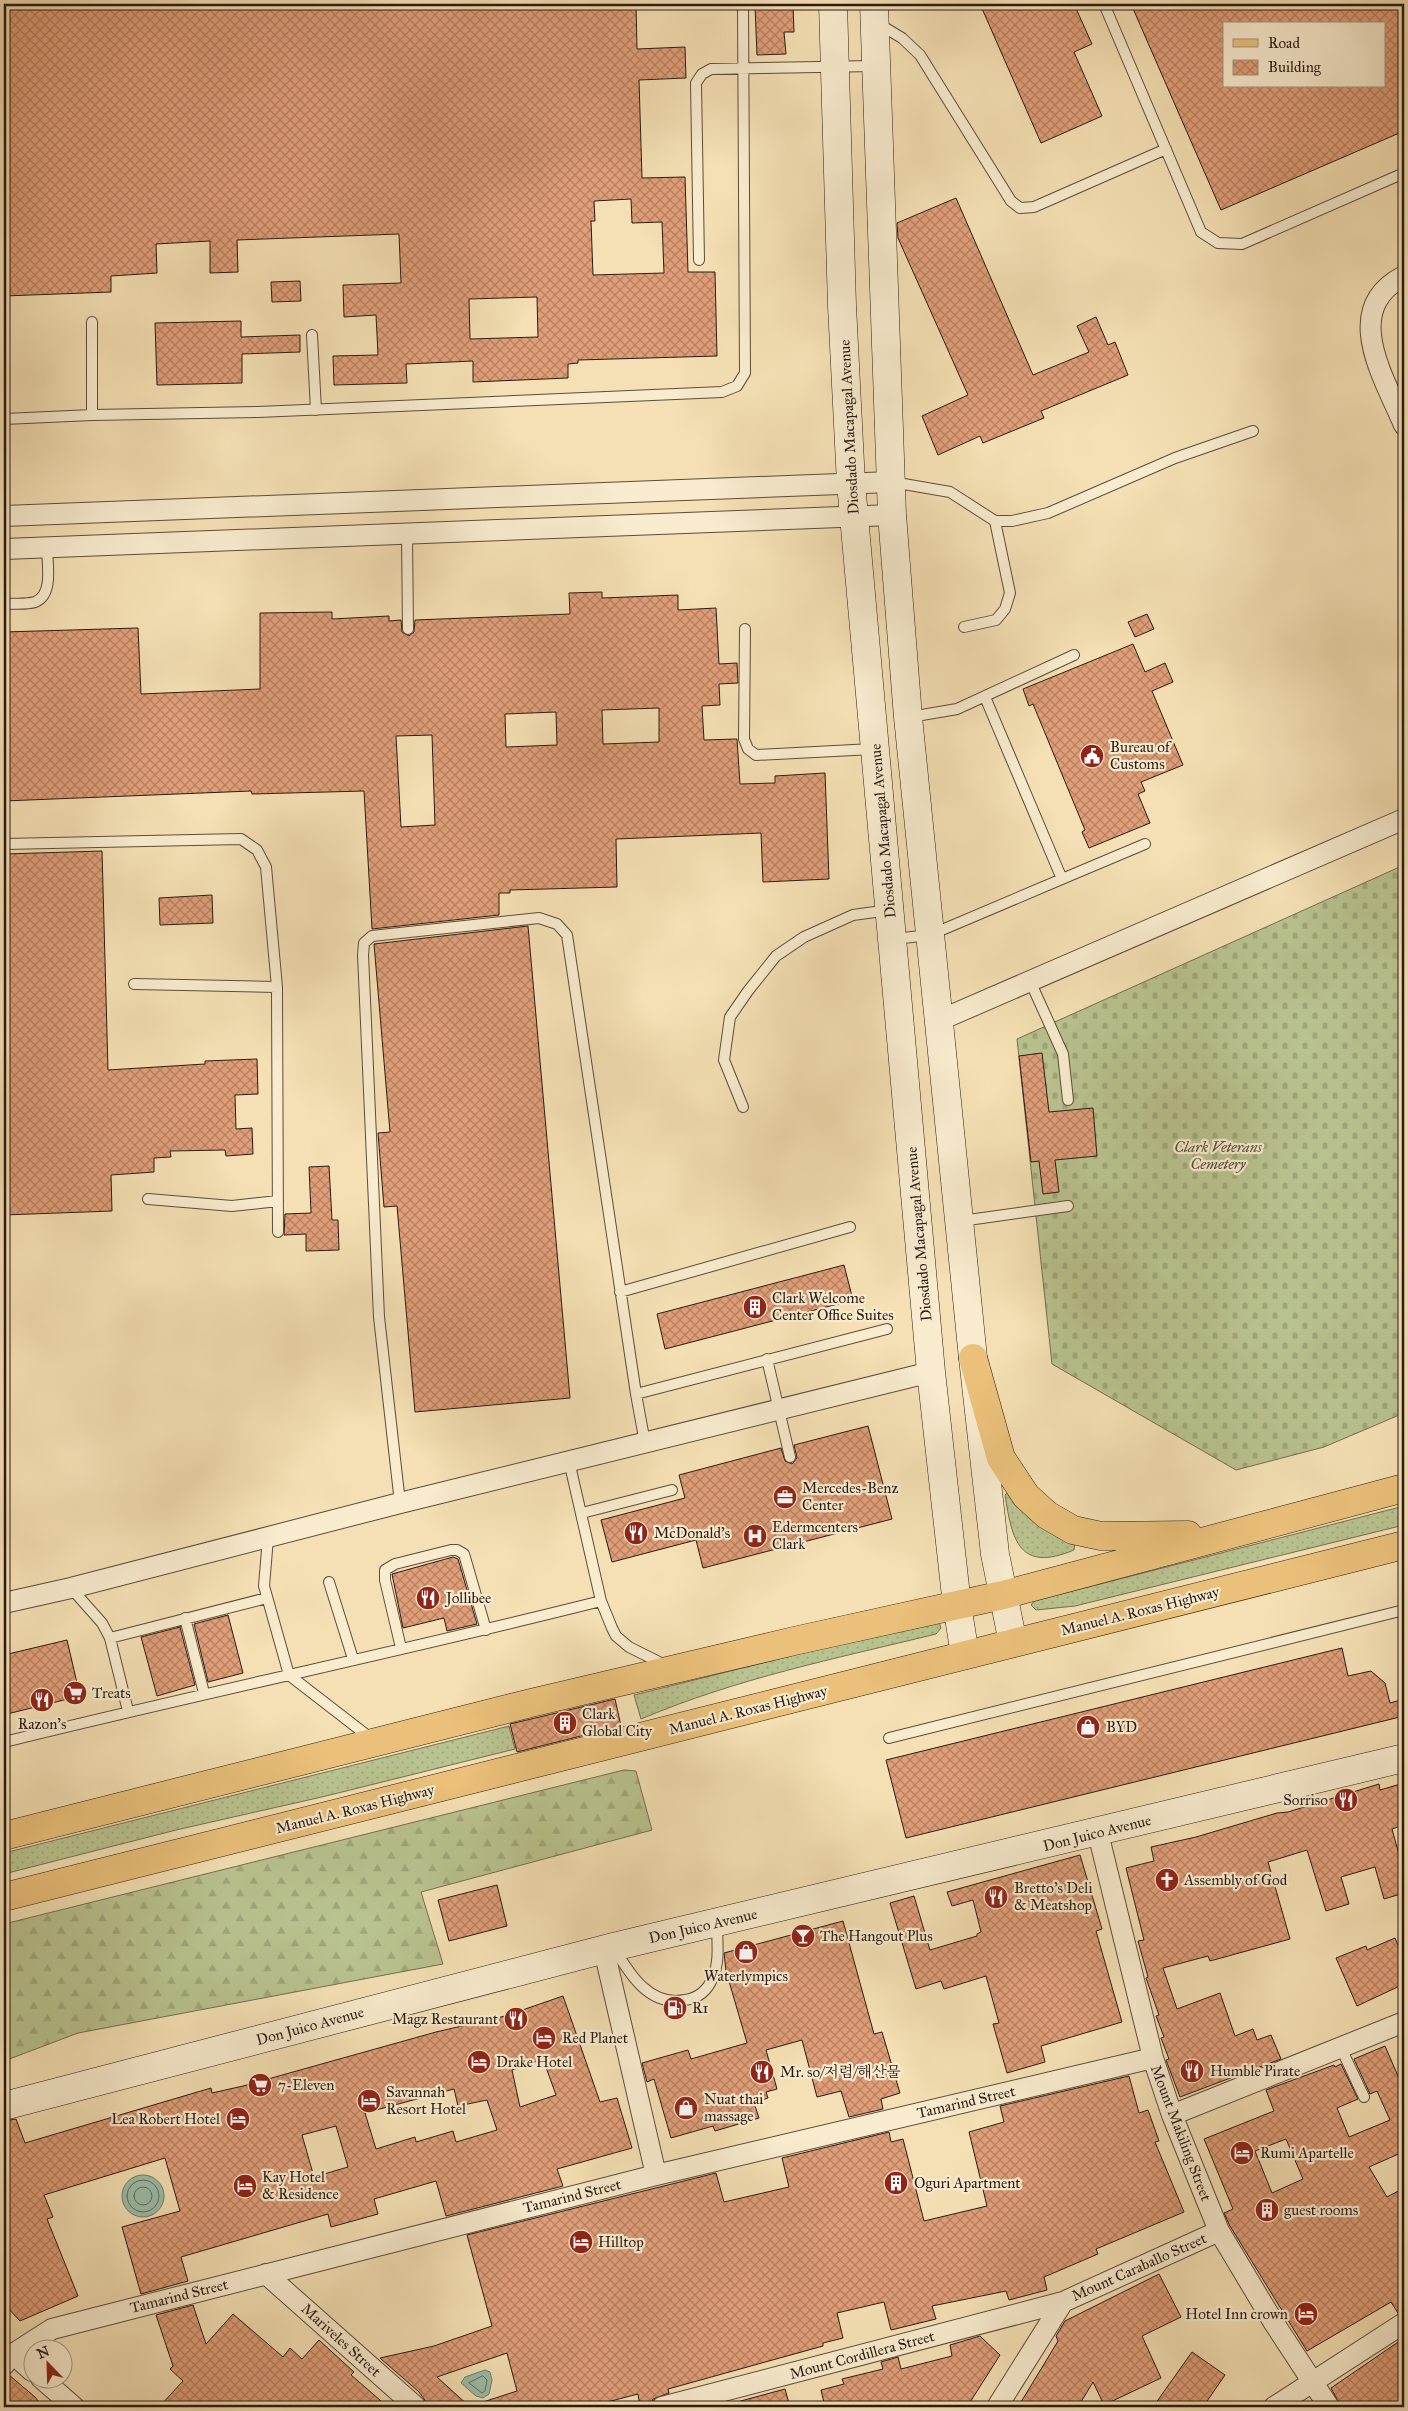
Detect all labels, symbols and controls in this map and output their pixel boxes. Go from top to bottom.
legend [1223,22,1386,88]
text: Road [1268,34,1300,52]
text: Building [1268,58,1322,76]
street label: Diosdado Macapagal Avenue [835,339,863,515]
place label: Bureau of Customs [1110,738,1173,773]
street label: Diosdado Macapagal Avenue [866,743,900,919]
public building icon: Bureau of Customs [1079,743,1105,769]
park label: Clark Veterans Cemetery [1174,1138,1263,1173]
street label: Diosdado Macapagal Avenue [902,1146,936,1322]
place label: Clark Welcome Center Office Suites [772,1289,894,1324]
building icon: Clark Welcome Center Office Suites [742,1294,768,1320]
place label: Mercedes-Benz Center [802,1479,898,1514]
office icon: Mercedes-Benz Center [772,1484,798,1510]
place label: Edermcenters Clark [772,1518,858,1553]
restaurant icon: McDonald's [623,1520,649,1546]
hospital icon: Edermcenters Clark [742,1523,768,1549]
place label: McDonald's [654,1524,730,1542]
street label: Manuel A. Roxas Highway [1059,1582,1222,1639]
restaurant icon: Jollibee [415,1585,441,1611]
place label: Jollibee [444,1589,491,1608]
supermarket icon: Treats [62,1680,88,1706]
street label: Manuel A. Roxas Highway [667,1681,830,1738]
place label: Treats [92,1684,131,1702]
restaurant icon: Razon’s [29,1687,55,1713]
place label: Clark Global City [582,1705,653,1740]
building icon: Clark Global City [552,1710,578,1736]
shop icon: BYD [1075,1714,1101,1740]
place label: Razon’s [18,1715,66,1733]
place label: BYD [1106,1718,1137,1736]
street label: Manuel A. Roxas Highway [274,1780,437,1837]
restaurant icon: Sorriso [1333,1787,1359,1813]
place label: Sorriso [1283,1791,1328,1809]
street label: Don Juico Avenue [1041,1811,1153,1856]
church icon: Assembly of God [1154,1867,1180,1893]
place label: Assembly of God [1183,1871,1288,1889]
place label: Bretto's Deli & Meatshop [1014,1879,1093,1914]
restaurant icon: Bretto's Deli & Meatshop [983,1884,1009,1910]
street label: Don Juico Avenue [647,1905,759,1948]
bar icon: The Hangout Plus [790,1923,816,1949]
place label: The Hangout Plus [820,1927,933,1945]
shop icon: Waterlympics [733,1939,759,1965]
place label: Waterlympics [704,1967,788,1985]
fuel station icon: R1 [662,1995,688,2021]
place label: R1 [692,1999,709,2017]
street label: Don Juico Avenue [254,2003,366,2050]
restaurant icon: Magz Restaurant [503,2006,529,2032]
place label: Magz Restaurant [392,2010,499,2028]
hotel icon: Red Planet [531,2025,557,2051]
place label: Red Planet [562,2029,629,2047]
hotel icon: Drake Hotel [466,2049,492,2075]
place label: Drake Hotel [496,2053,573,2071]
restaurant icon: Humble Pirate [1179,2058,1205,2084]
restaurant icon: Mr. so/저렴/해산물 [749,2059,775,2085]
street label: Mount Makiling Street [1147,2062,1215,2204]
place label: Humble Pirate [1210,2062,1300,2080]
place label: Mr. so/저렴/해산물 [780,2063,901,2081]
supermarket icon: 7-Eleven [247,2072,273,2098]
place label: 7-Eleven [278,2076,334,2094]
street label: Tamarind Street [915,2082,1018,2122]
place label: Savannah Resort Hotel [386,2083,467,2118]
hotel icon: Savannah Resort Hotel [356,2088,382,2114]
place label: Nuat thai massage [704,2090,763,2125]
shop icon: Nuat thai massage [673,2095,699,2121]
hotel icon: Lea Robert Hotel [225,2106,251,2132]
place label: Lea Robert Hotel [111,2110,221,2128]
hotel icon: Rumi Apartelle [1229,2140,1255,2166]
place label: Rumi Apartelle [1260,2144,1354,2162]
place label: Kay Hotel & Residence [262,2168,339,2203]
building icon: Oguri Apartment [883,2170,909,2196]
hotel icon: Kay Hotel & Residence [232,2173,258,2199]
place label: Oguri Apartment [914,2174,1021,2192]
street label: Tamarind Street [521,2175,624,2217]
building icon: guest rooms [1254,2197,1280,2223]
place label: guest rooms [1284,2201,1358,2219]
hotel icon: Hilltop [568,2229,594,2255]
street label: Mount Caraballo Street [1069,2229,1210,2305]
place label: Hilltop [598,2233,644,2251]
street label: Tamarind Street [128,2275,231,2317]
street label: Mariveles Street [297,2300,385,2381]
hotel icon: Hotel Inn crown [1293,2301,1319,2327]
place label: Hotel Inn crown [1185,2305,1288,2323]
street label: Mount Cordillera Street [788,2327,937,2383]
north arrow [22,2338,72,2388]
text: N [34,2342,52,2363]

